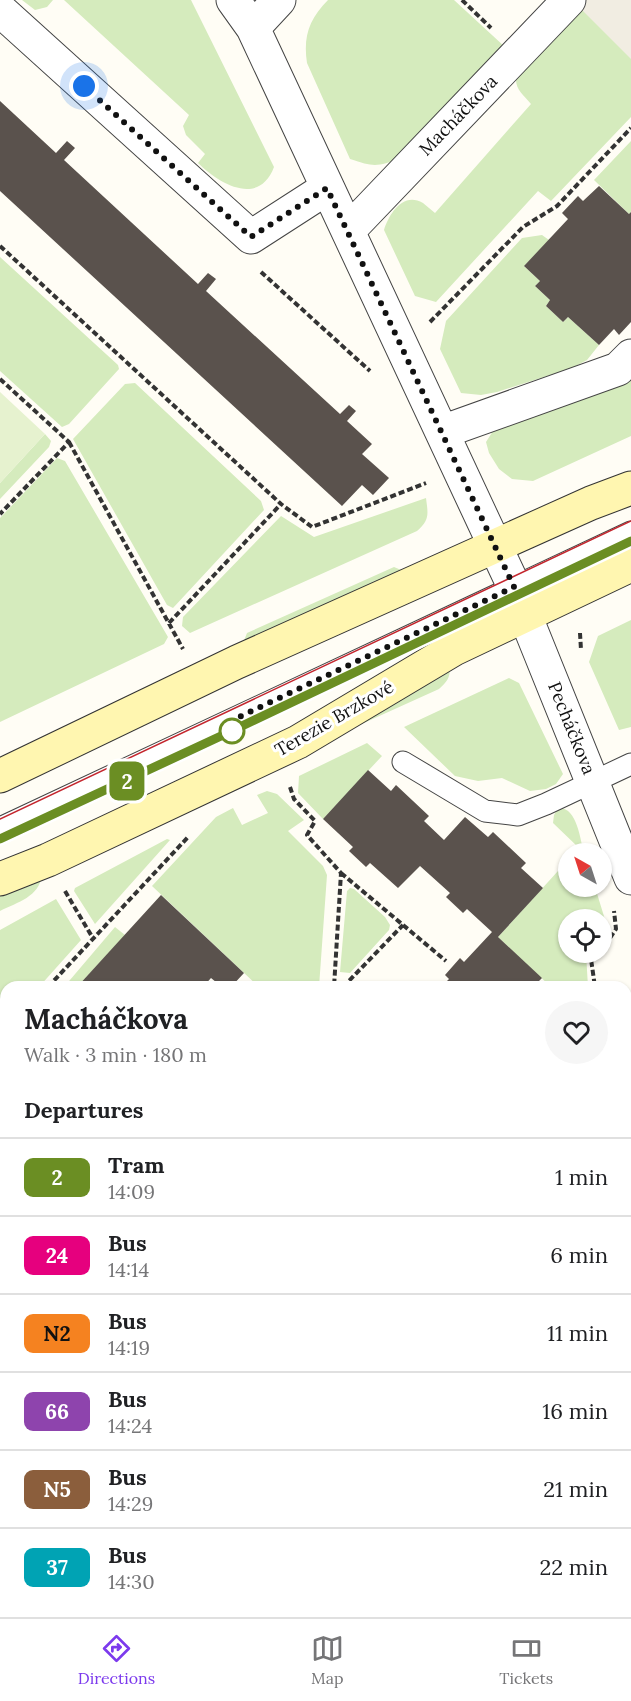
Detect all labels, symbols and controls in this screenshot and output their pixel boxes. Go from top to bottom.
street label: Macháčkova [414,70,502,160]
your location [69,71,99,101]
street label: Terezie Brzkové [271,675,398,761]
street label: Pecháčkova [543,678,601,778]
unlabelled marker [219,718,245,744]
line badge: 2 [108,762,146,800]
text: 2 [121,768,133,795]
north arrow [558,843,612,897]
map controls [558,843,612,963]
button: locate [558,909,612,963]
text: Macháčkova [24,1001,188,1037]
button: heart [545,1001,608,1064]
text: Walk · 3 min · 180 m [24,1042,207,1067]
text: Departures [24,1096,143,1124]
text: Tram [108,1151,164,1179]
text: 1 min [555,1163,608,1191]
text: 2 [51,1164,63,1191]
text: 14:09 [108,1179,155,1204]
text: Bus [108,1229,147,1257]
text: 6 min [550,1241,608,1269]
text: 24 [46,1242,68,1269]
text: 14:14 [108,1257,149,1282]
text: Bus [108,1307,147,1335]
text: 11 min [547,1319,608,1347]
text: N2 [43,1320,71,1347]
text: 14:19 [108,1335,150,1360]
text: Bus [108,1385,147,1413]
text: 16 min [542,1397,608,1425]
text: 66 [45,1398,69,1425]
text: 14:24 [108,1413,152,1438]
text: Bus [108,1463,147,1491]
text: 21 min [543,1475,608,1503]
text: N5 [43,1476,71,1503]
text: 14:29 [108,1491,153,1516]
text: Bus [108,1541,147,1569]
text: 22 min [539,1553,608,1581]
text: 37 [46,1554,68,1581]
text: 14:30 [108,1569,155,1594]
tab: Directions [78,1632,155,1688]
tab: Map [311,1632,344,1688]
tab: Tickets [499,1632,553,1688]

